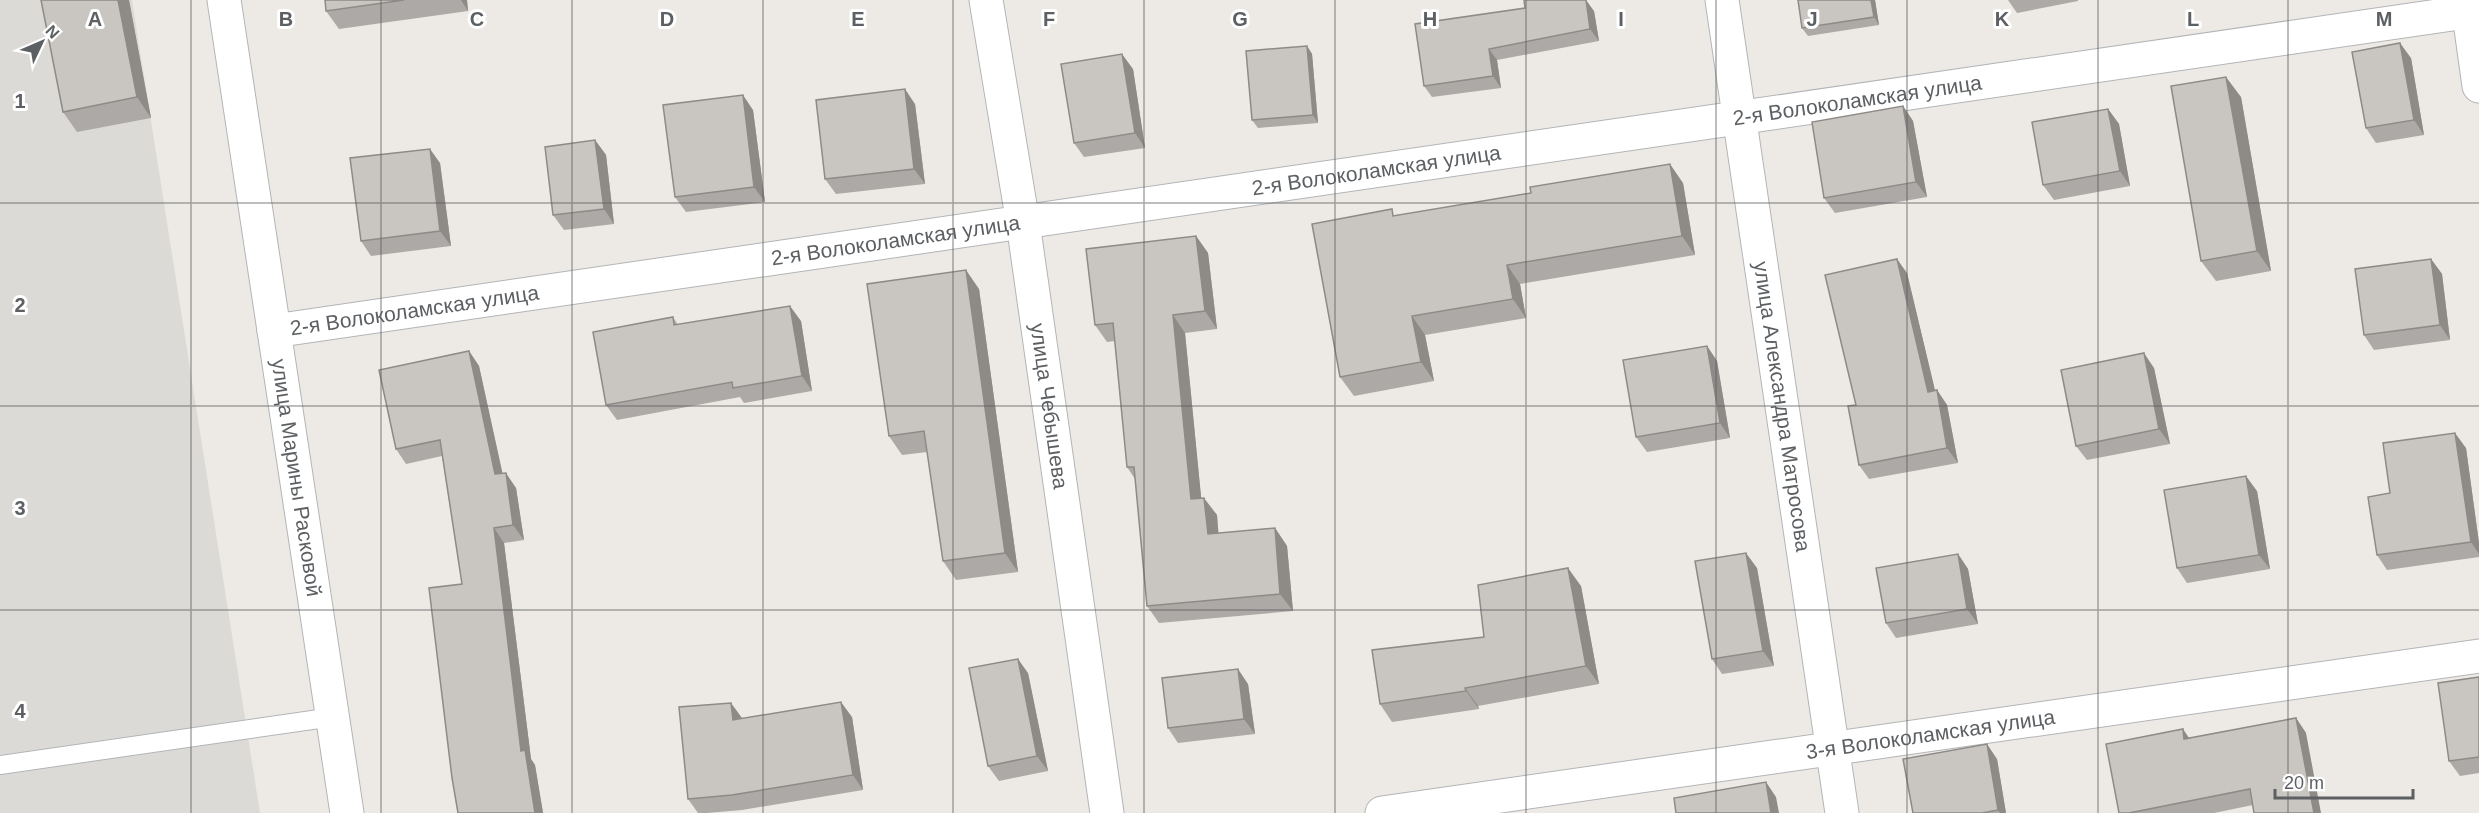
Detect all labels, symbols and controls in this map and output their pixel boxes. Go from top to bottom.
text: A [88,8,102,30]
text: B [279,8,293,30]
text: C [470,8,484,30]
text: D [660,8,674,30]
text: E [851,8,865,30]
text: F [1043,8,1055,30]
text: G [1232,8,1248,30]
text: H [1423,8,1437,30]
text: I [1618,8,1624,30]
text: J [1806,8,1818,30]
text: K [1995,8,2010,30]
text: L [2187,8,2199,30]
text: M [2376,8,2392,30]
north arrow [12,12,72,72]
text: N [42,22,63,42]
street label: 2-я Волоколамская улица [1731,70,1983,129]
text: 1 [14,90,26,112]
street label: 2-я Волоколамская улица [1250,141,1503,199]
street label: 2-я Волоколамская улица [769,211,1022,270]
street label: улица Александра Матросова [1750,260,1815,554]
street label: 2-я Волоколамская улица [288,281,541,340]
text: 2 [14,294,26,316]
street label: улица Чебышева [1026,322,1073,491]
street label: улица Марины Расковой [267,357,326,598]
text: 3 [14,497,26,519]
text: 4 [14,700,26,722]
street label: 3-я Волоколамская улица [1804,705,2057,763]
scale bar [2275,762,2413,800]
text: 20 m [2284,773,2324,793]

